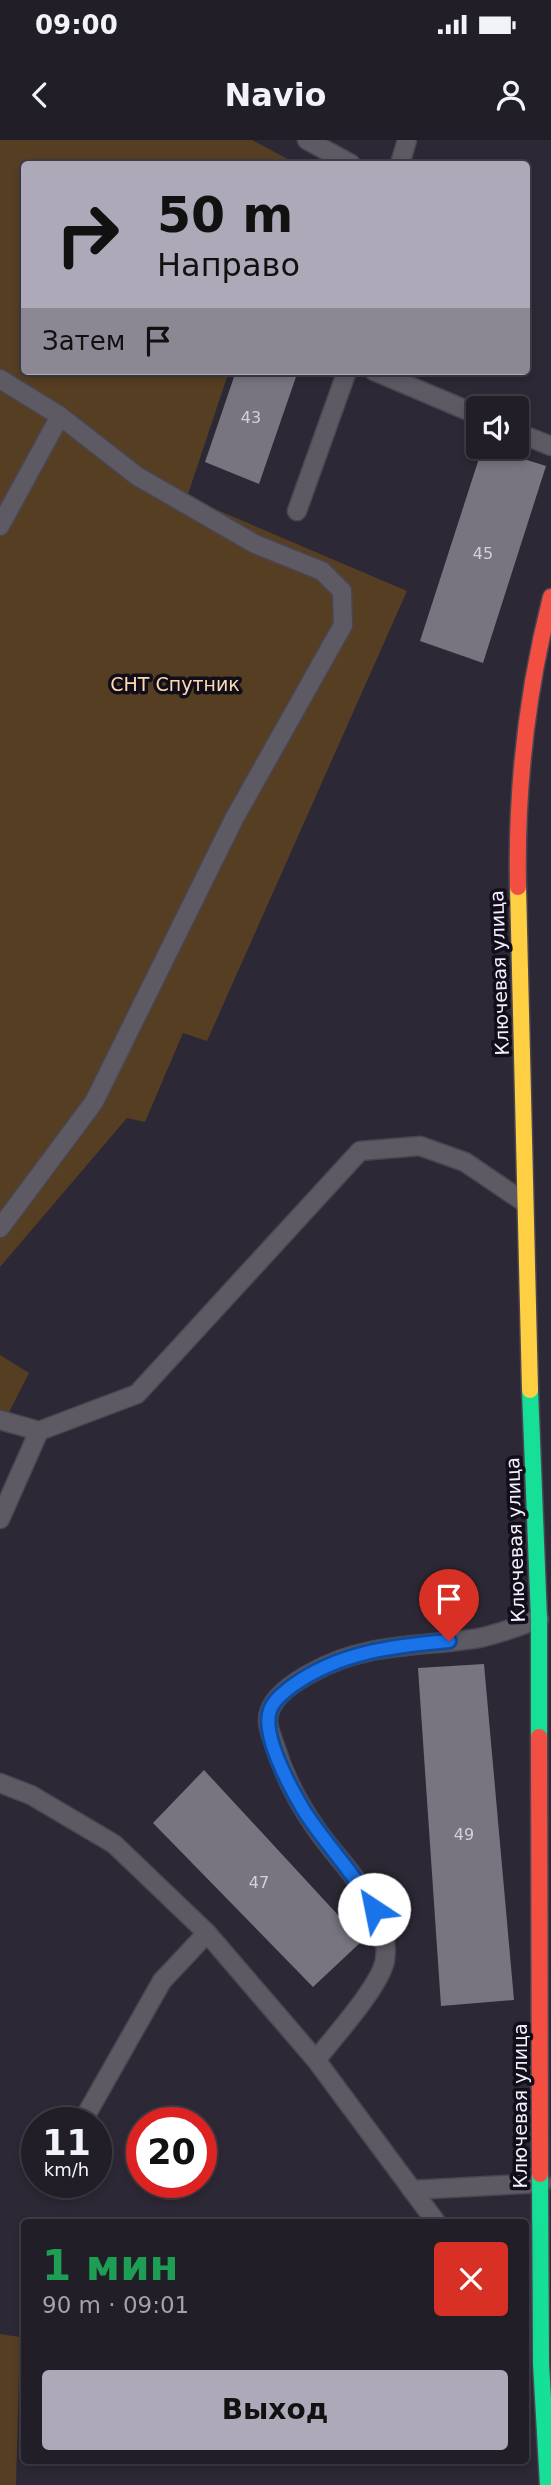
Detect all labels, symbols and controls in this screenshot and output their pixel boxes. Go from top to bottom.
text: 09:00 [35,10,118,40]
icon: back [21,76,59,114]
text: Navio [224,76,327,114]
icon: person [492,76,530,114]
text: 50 m [157,187,293,244]
icon: right [42,189,133,280]
text: Направо [157,246,300,284]
icon: arrive [139,322,177,360]
text: Затем [42,326,125,356]
map controls [466,396,529,459]
button: sound [466,396,529,459]
house number: 43 [241,408,261,427]
house number: 45 [473,544,493,563]
park label: СНТ Спутник [110,673,240,695]
street label: Ключевая улица [485,890,513,1056]
street label: Ключевая улица [501,1457,529,1623]
pin [419,1569,479,1641]
icon: arrive [430,1580,468,1618]
house number: 49 [454,1825,474,1844]
position arrow [337,1872,411,1946]
house number: 47 [249,1873,269,1892]
street label: Ключевая улица [509,2023,531,2189]
speed limit sign: 20 [126,2107,217,2198]
text: 11 [42,2123,91,2163]
text: km/h [44,2159,89,2180]
text: 1 мин [42,2241,179,2290]
button: close [434,2242,508,2316]
text: 90 m · 09:01 [42,2292,189,2318]
button: Выход [42,2370,508,2450]

